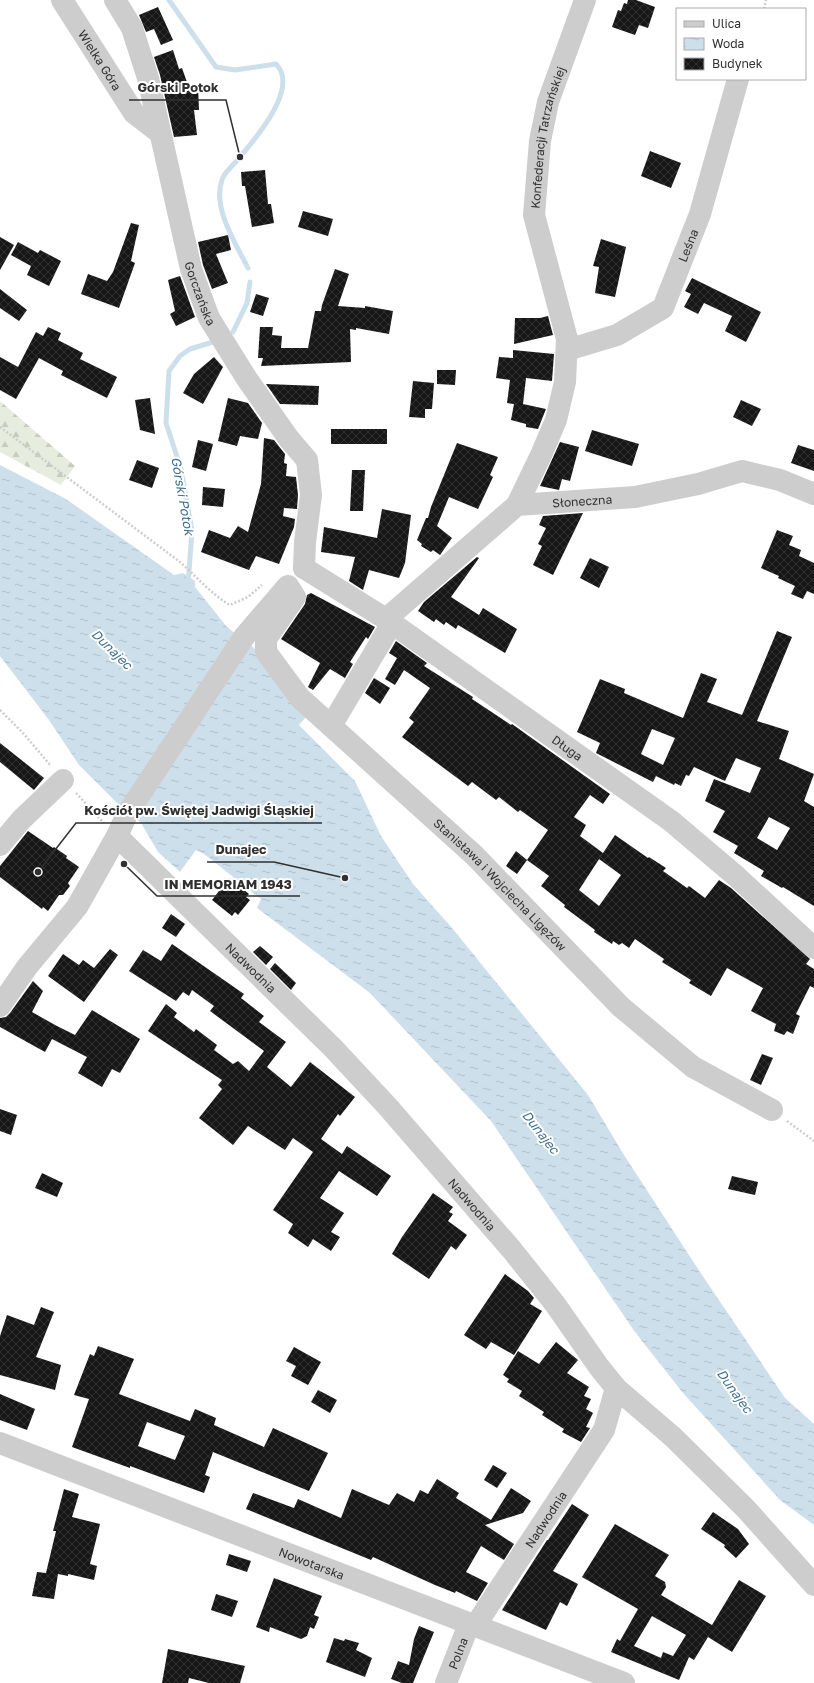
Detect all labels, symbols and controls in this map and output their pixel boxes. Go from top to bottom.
legend [676,8,806,80]
text: Ulica [712,16,741,31]
street label: Wielka Góra [75,27,125,93]
text: Woda [712,36,744,51]
text: Budynek [712,56,763,71]
street label: Konfederacji Tatrzańskiej [527,64,568,209]
callout: Górski Potok [129,75,226,100]
text: Górski Potok [138,79,219,95]
street label: Leśna [674,227,701,264]
street label: Gorczańska [182,260,219,328]
water label: Górski Potok [168,455,198,538]
street label: Słoneczna [552,491,613,510]
water label: Dunajec [88,626,136,673]
street label: Długa [549,732,586,764]
callout: Kościół pw. Świętej Jadwigi Śląskiej [76,798,322,823]
text: Kościół pw. Świętej Jadwigi Śląskiej [84,802,314,818]
street label: Stanisława i Wojciecha Ligęzów [431,815,570,954]
callout: Dunajec [207,837,274,862]
text: Dunajec [215,841,267,857]
callout: IN MEMORIAM 1943 [157,871,300,896]
text: IN MEMORIAM 1943 [164,876,292,892]
street label: Nadwodnia [223,940,280,996]
water label: Dunajec [519,1107,563,1158]
street label: Nadwodnia [445,1175,499,1234]
water label: Dunajec [714,1366,757,1417]
street label: Nadwodnia [521,1488,569,1550]
street label: Nowotarska [277,1543,347,1582]
street label: Polna [445,1635,471,1671]

